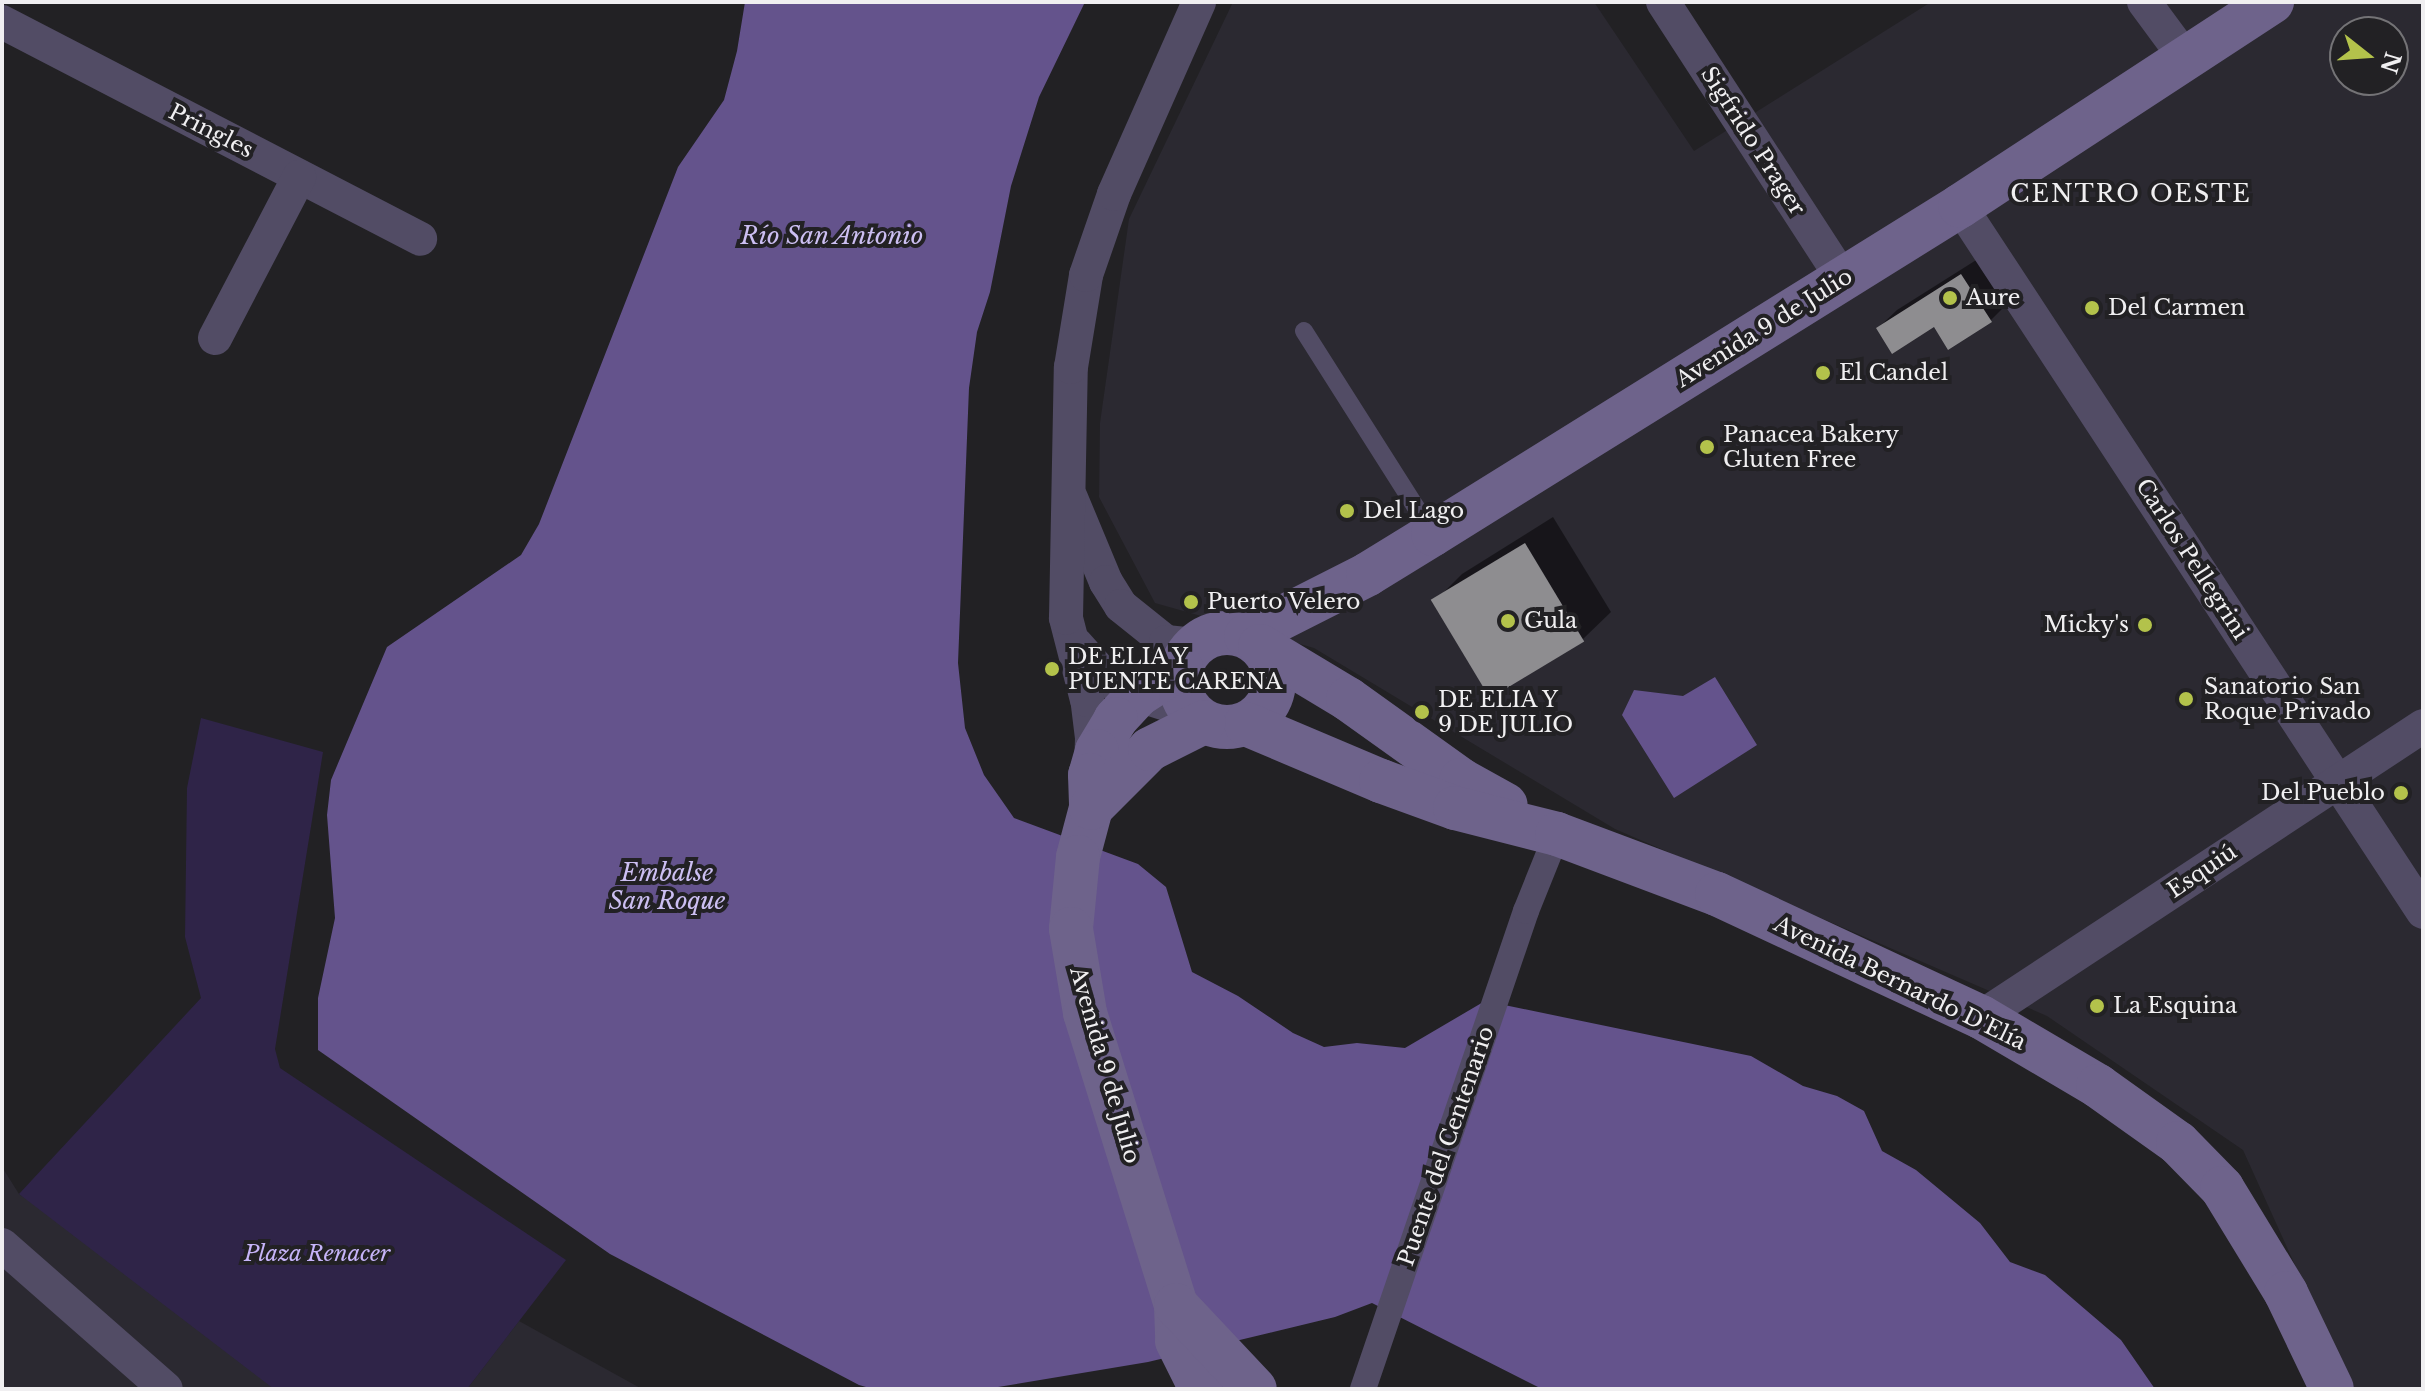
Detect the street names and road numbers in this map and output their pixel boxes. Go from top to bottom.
street label: Sigfrido Prager [1695,62,1811,220]
street label: Pringles [164,99,258,163]
street label: Avenida 9 de Julio [1671,263,1857,393]
street label: Carlos Pellegrini [2130,474,2254,644]
street label: Esquiú [2163,838,2241,904]
street label: Avenida Bernardo D'Elía [1770,910,2030,1056]
street label: Avenida 9 de Julio [1064,964,1146,1166]
street label: Puente del Centenario [1393,1023,1499,1269]

